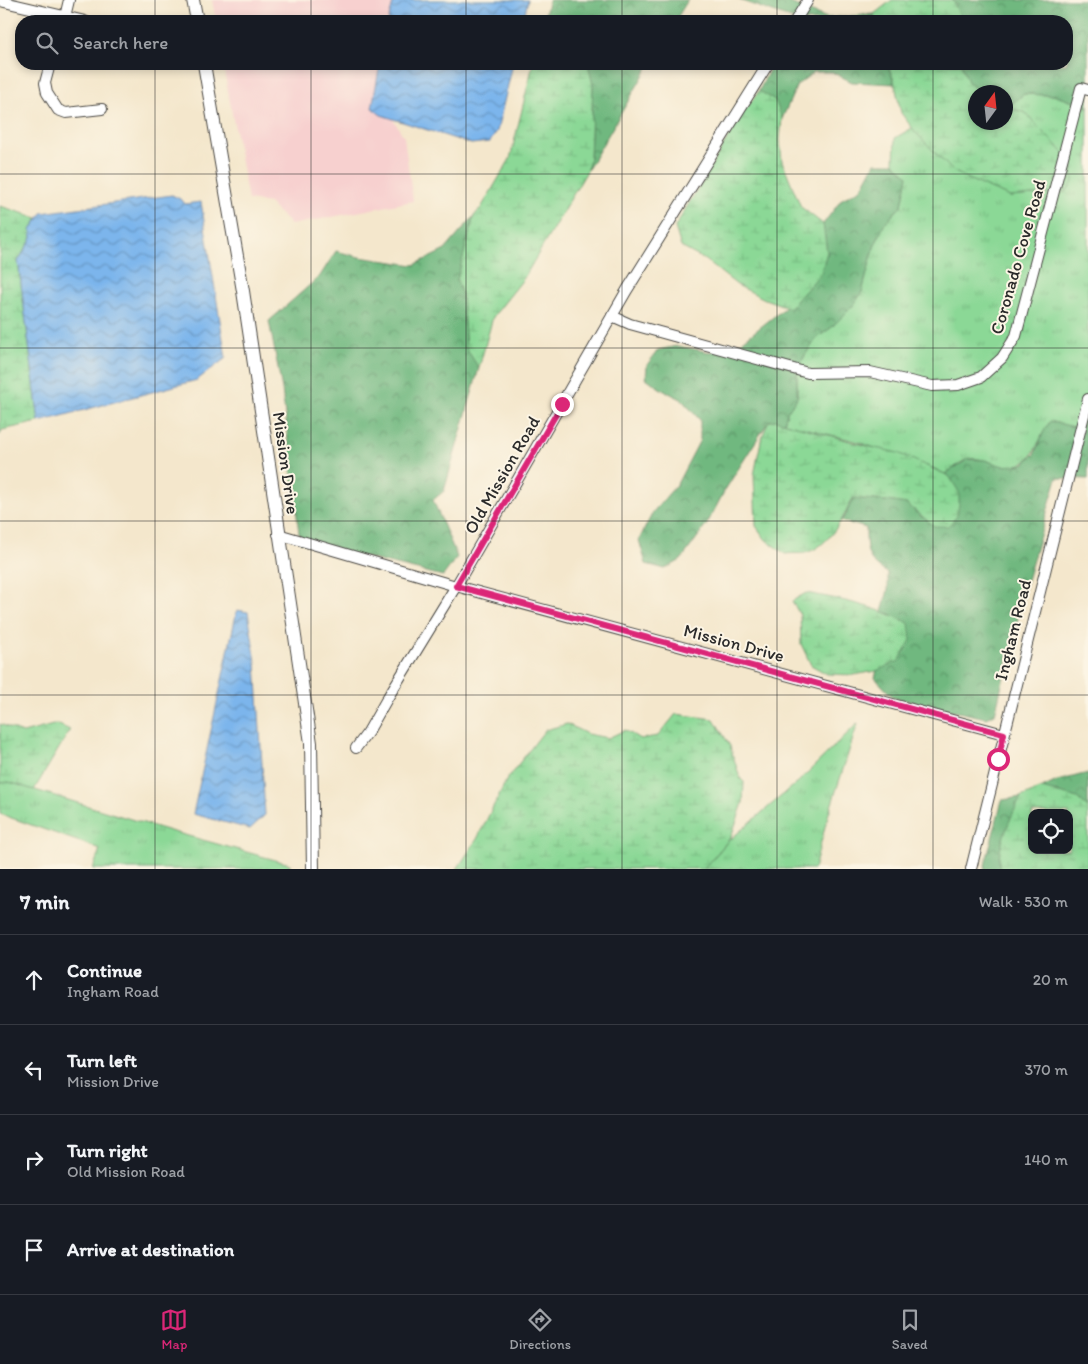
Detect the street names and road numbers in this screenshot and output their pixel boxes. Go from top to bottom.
street label: Coronado Cove Road [985,177,1051,337]
street label: Mission Drive [268,410,304,516]
street label: Old Mission Road [459,412,545,538]
street label: Ingham Road [990,577,1036,683]
street label: Mission Drive [681,619,787,667]

